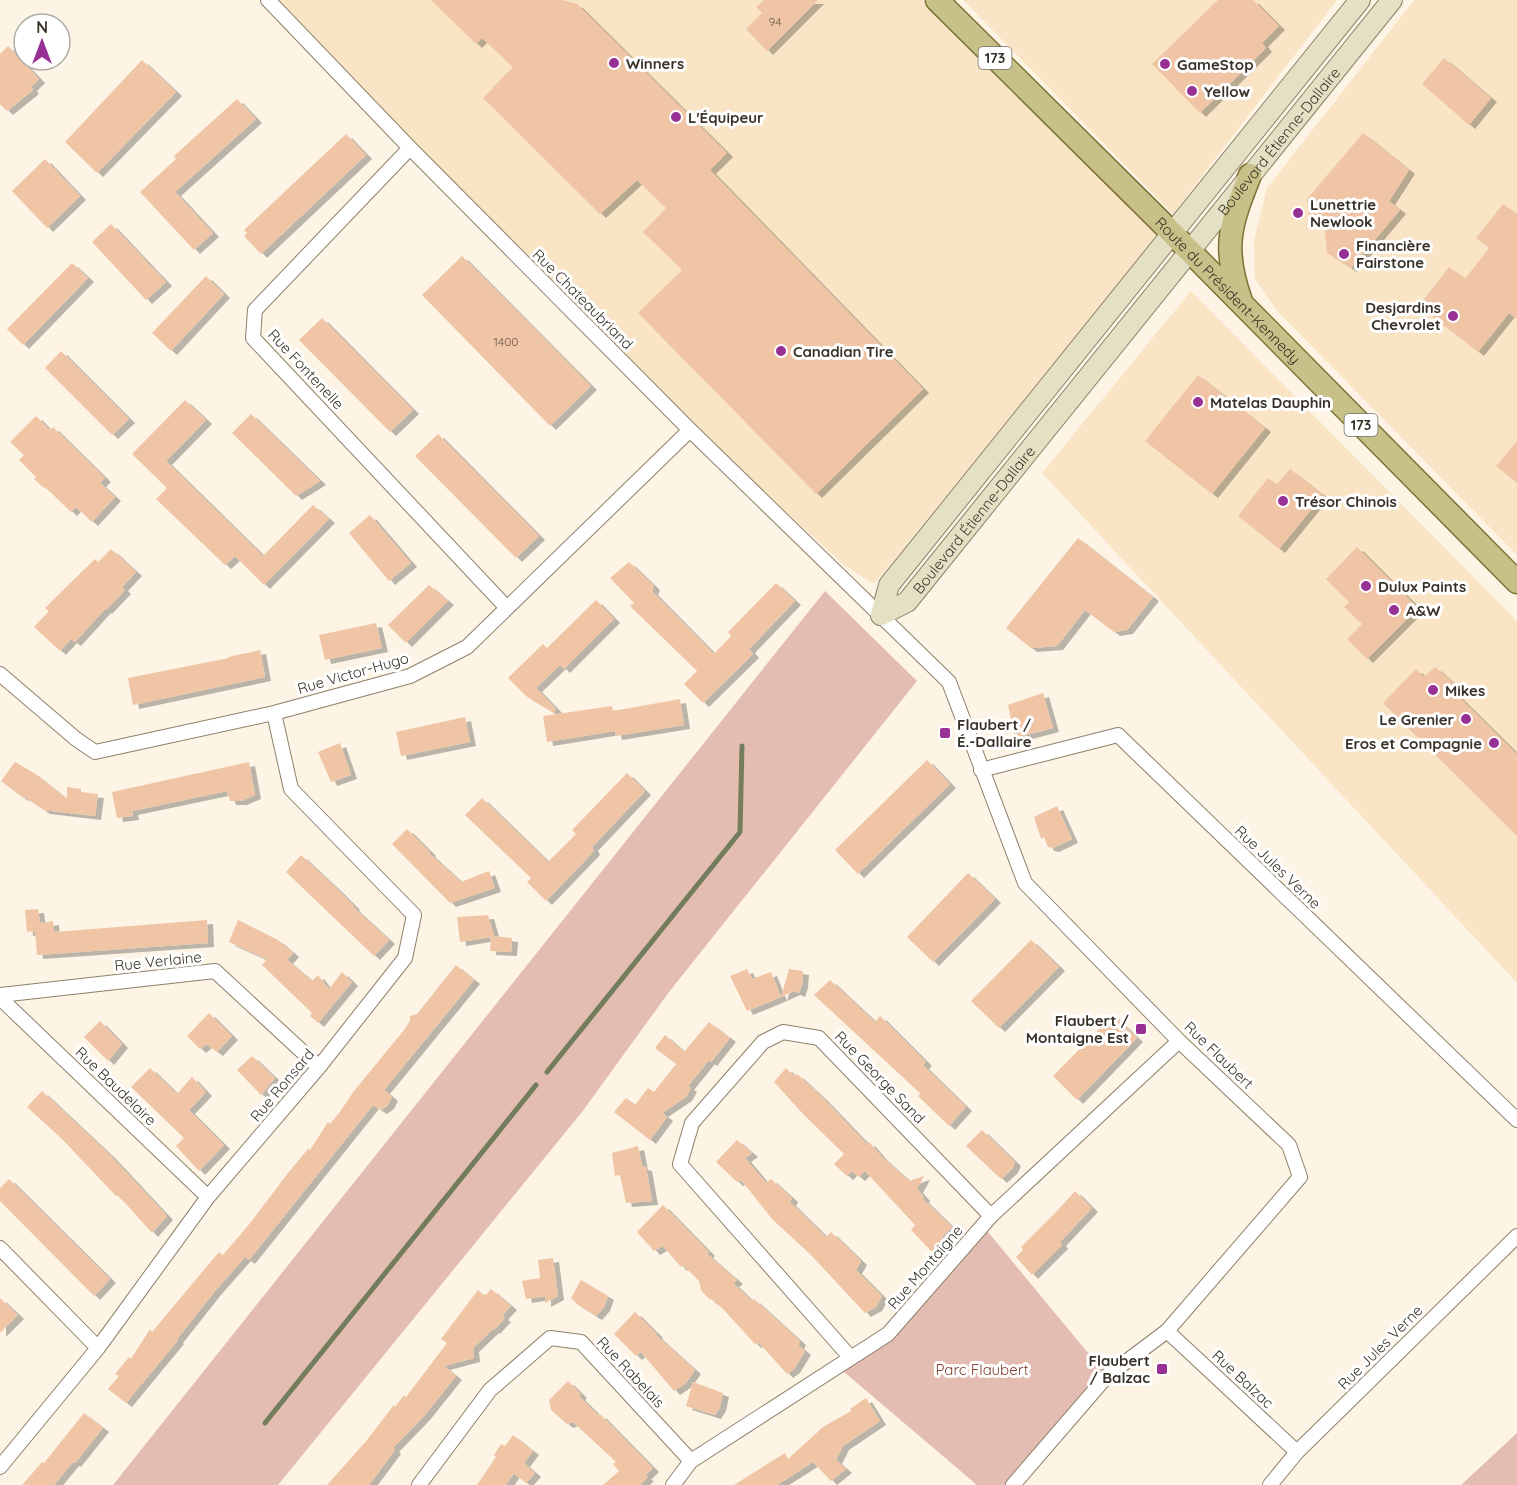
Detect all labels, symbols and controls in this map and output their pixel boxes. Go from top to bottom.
north arrow [12,12,72,72]
house number: 94 [768,14,782,29]
text: N [36,17,48,37]
road number: 173 [978,47,1012,69]
place label: Winners [626,54,684,73]
place label: GameStop [1177,55,1254,74]
marker: Winners [607,56,621,70]
marker: GameStop [1158,57,1172,71]
street label: Boulevard Étienne-Dallaire [1213,63,1344,219]
place label: Yellow [1204,82,1250,101]
marker: Yellow [1185,84,1199,98]
place label: L'Équipeur [688,108,764,127]
marker: L'Équipeur [669,110,683,124]
place label: Lunettrie Newlook [1310,195,1376,231]
marker: Lunettrie Newlook [1291,206,1305,220]
street label: Route du Président-Kennedy [1151,212,1305,368]
place label: Financière Fairstone [1356,236,1431,272]
street label: Rue Chateaubriand [529,245,637,353]
marker: Financière Fairstone [1337,247,1351,261]
place label: Desjardins Chevrolet [1365,298,1441,334]
marker: Desjardins Chevrolet [1446,309,1460,323]
street label: Rue Fontenelle [264,325,348,413]
house number: 1400 [494,334,518,349]
place label: Canadian Tire [793,342,894,361]
marker: Canadian Tire [774,344,788,358]
place label: Matelas Dauphin [1210,393,1331,412]
marker: Matelas Dauphin [1191,395,1205,409]
road number: 173 [1344,414,1378,436]
street label: Boulevard Étienne-Dallaire [908,442,1039,597]
place label: Trésor Chinois [1295,492,1397,511]
marker: Trésor Chinois [1276,494,1290,508]
place label: Dulux Paints [1378,577,1466,596]
marker: Dulux Paints [1359,579,1373,593]
place label: A&W [1406,601,1440,620]
marker: A&W [1387,603,1401,617]
street label: Rue Victor-Hugo [295,648,411,698]
place label: Mikes [1445,681,1485,700]
marker: Mikes [1426,683,1440,697]
place label: Le Grenier [1379,710,1454,729]
marker: Le Grenier [1459,712,1473,726]
place label: Flaubert / É.-Dallaire [957,715,1032,751]
marker: Flaubert / É.-Dallaire [938,726,952,740]
place label: Eros et Compagnie [1345,734,1482,753]
marker: Eros et Compagnie [1487,736,1501,750]
street label: Rue Jules Verne [1231,821,1325,913]
street label: Rue Verlaine [113,947,203,975]
place label: Flaubert / Montaigne Est [1026,1011,1129,1047]
street label: Rue Flaubert [1180,1017,1258,1093]
marker: Flaubert / Montaigne Est [1134,1022,1148,1036]
street label: Rue George Sand [831,1027,929,1127]
street label: Rue Baudelaire [71,1043,161,1129]
street label: Rue Ronsard [246,1045,318,1125]
street label: Rue Montaigne [883,1221,967,1313]
street label: Rue Jules Verne [1334,1301,1426,1393]
street label: Rue Rabelais [593,1332,669,1412]
street label: Rue Balzac [1208,1346,1278,1412]
place label: Flaubert / Balzac [1089,1351,1150,1387]
park label: Parc Flaubert [935,1360,1029,1379]
marker: Flaubert / Balzac [1155,1362,1169,1376]

